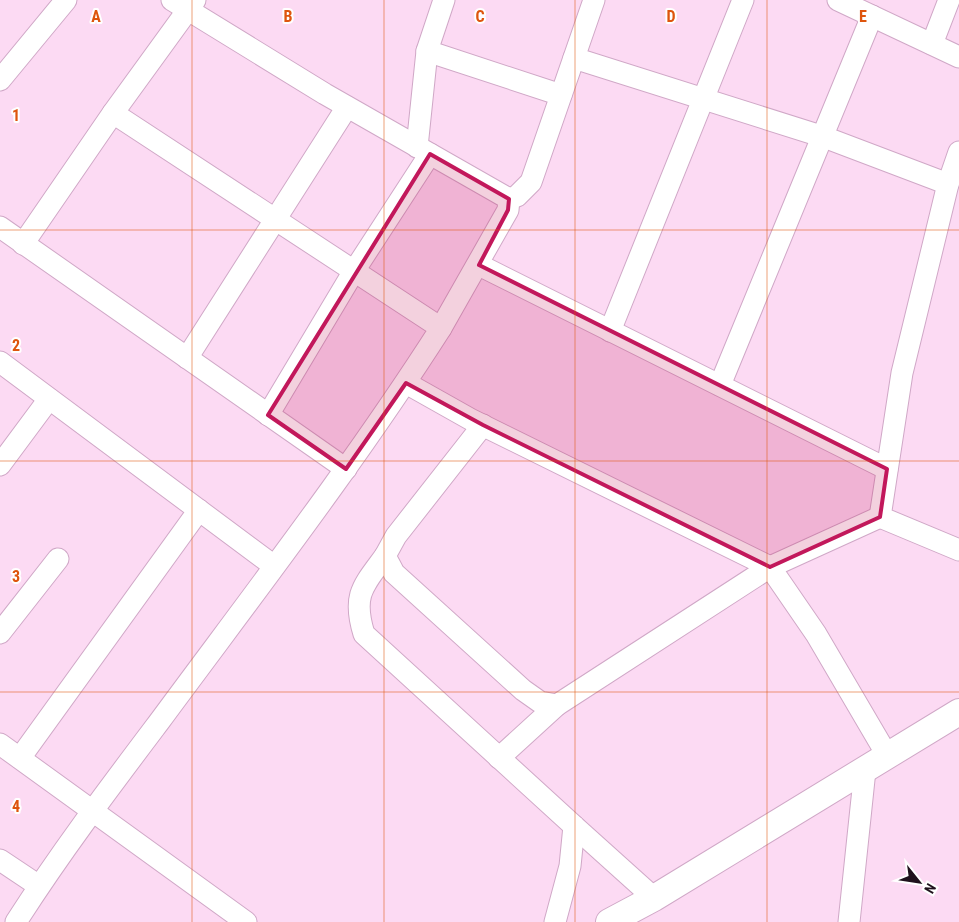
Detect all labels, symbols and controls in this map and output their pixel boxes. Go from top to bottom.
text: A [91,7,101,26]
text: B [284,7,293,26]
text: C [475,7,485,26]
text: D [666,7,676,26]
text: E [859,7,867,26]
text: 1 [12,106,20,125]
text: 2 [12,336,20,355]
text: 3 [12,567,20,586]
text: 4 [12,797,20,816]
north arrow [894,857,944,907]
text: N [921,881,939,896]

